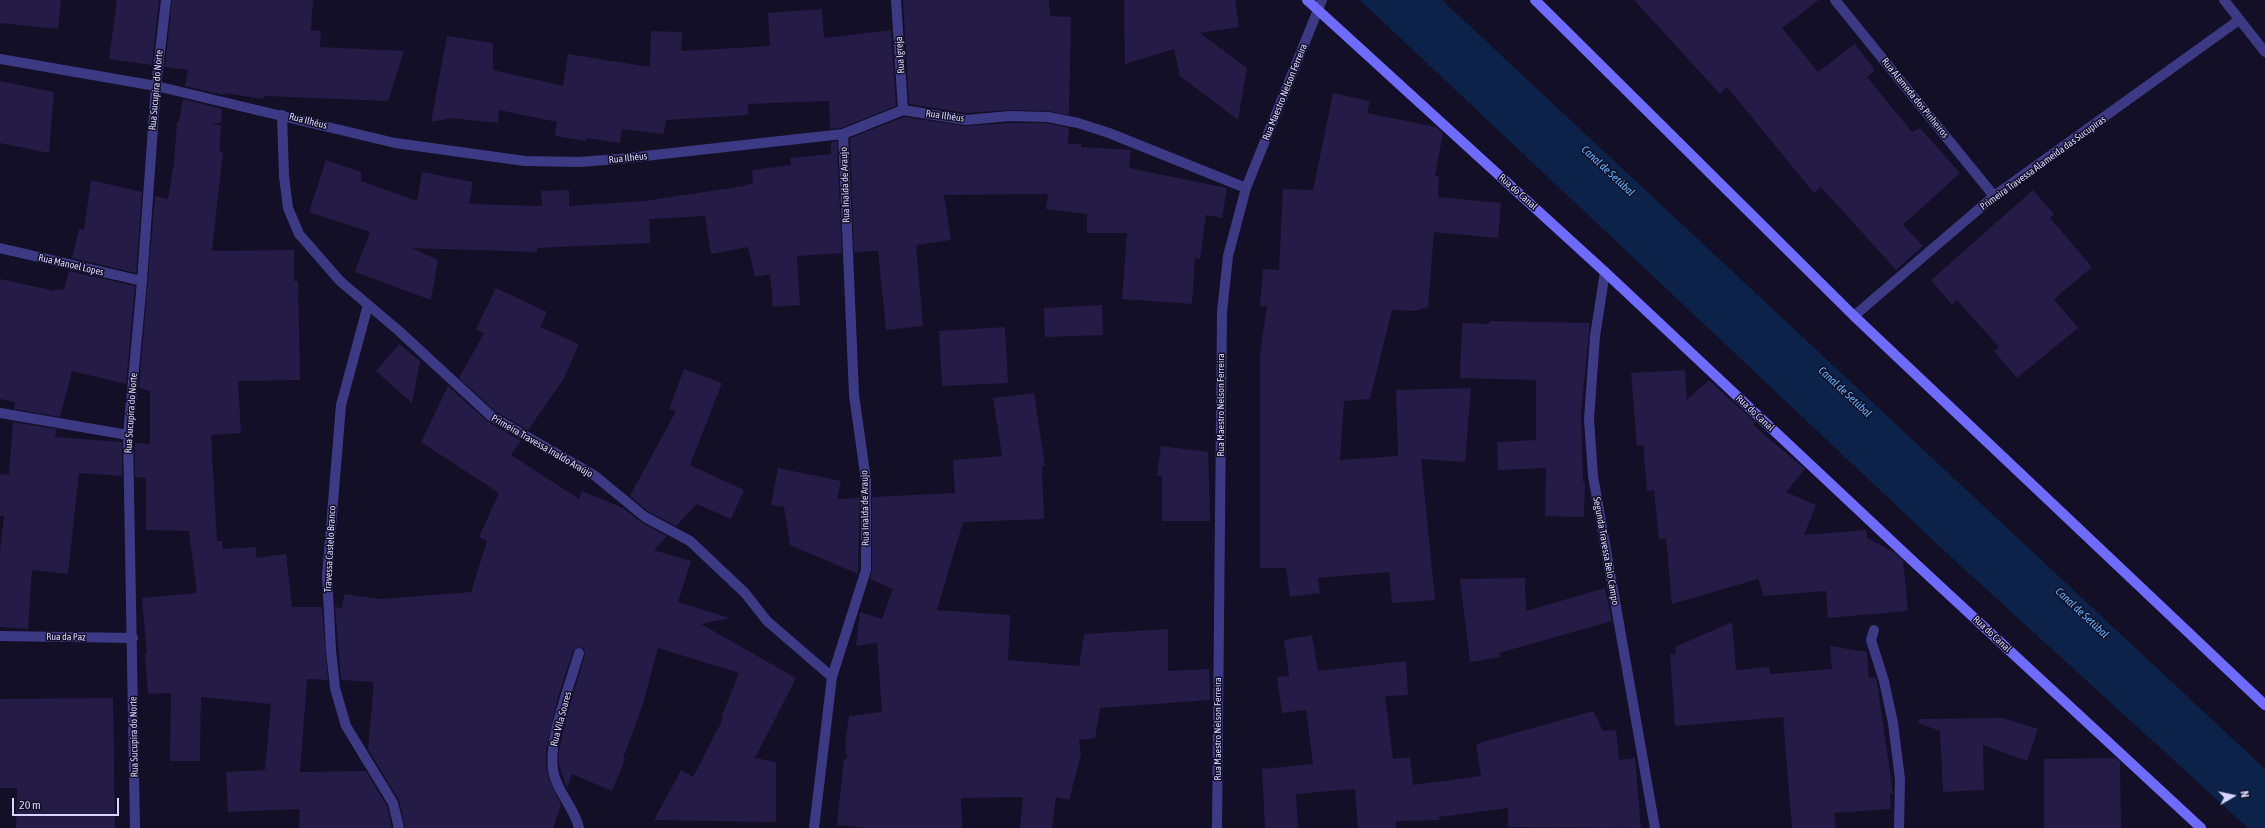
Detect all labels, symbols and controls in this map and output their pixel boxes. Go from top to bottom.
street label: Rua Igreja [893,36,907,74]
street label: Rua Maestro Nelson Ferreira [1260,42,1310,142]
street label: Rua Sucupira do Norte [147,49,165,131]
street label: Rua Alameda dos Pinheiros [1879,56,1951,140]
street label: Rua Ilhéus [925,107,965,125]
street label: Rua Ilhéus [288,110,328,132]
street label: Primeira Travessa Alameida das Sucupiras [1978,113,2108,213]
water label: Canal de Setúbal [1579,143,1637,199]
street label: Rua Inalda de Araujo [838,147,852,223]
street label: Rua Ilhéus [608,150,648,166]
street label: Rua do Canal [1496,171,1540,213]
street label: Rua Manoel Lopes [37,252,105,278]
street label: Rua Maestro Nelson Ferreira [1215,353,1227,457]
water label: Canal de Setúbal [1816,364,1874,420]
street label: Rua Sucupira do Norte [122,372,140,454]
street label: Rua do Canal [1733,392,1777,434]
street label: Primeira Travessa Inaldo Araújo [489,412,595,480]
street label: Rua Inalda de Araujo [858,470,872,546]
street label: Segunda Travessa Belo Campo [1591,496,1621,606]
street label: Travessa Castelo Branco [322,505,338,593]
water label: Canal de Setúbal [2053,585,2111,641]
street label: Rua do Canal [1970,613,2014,655]
street label: Rua da Paz [46,631,86,643]
street label: Rua Maestro Nelson Ferreira [1212,677,1224,781]
street label: Rua Vila Soares [548,690,574,748]
street label: Rua Sucupira do Norte [127,697,141,777]
north arrow [2213,776,2253,816]
scale bar [14,790,121,816]
text: N [2238,790,2251,798]
text: 20 m [19,798,41,812]

